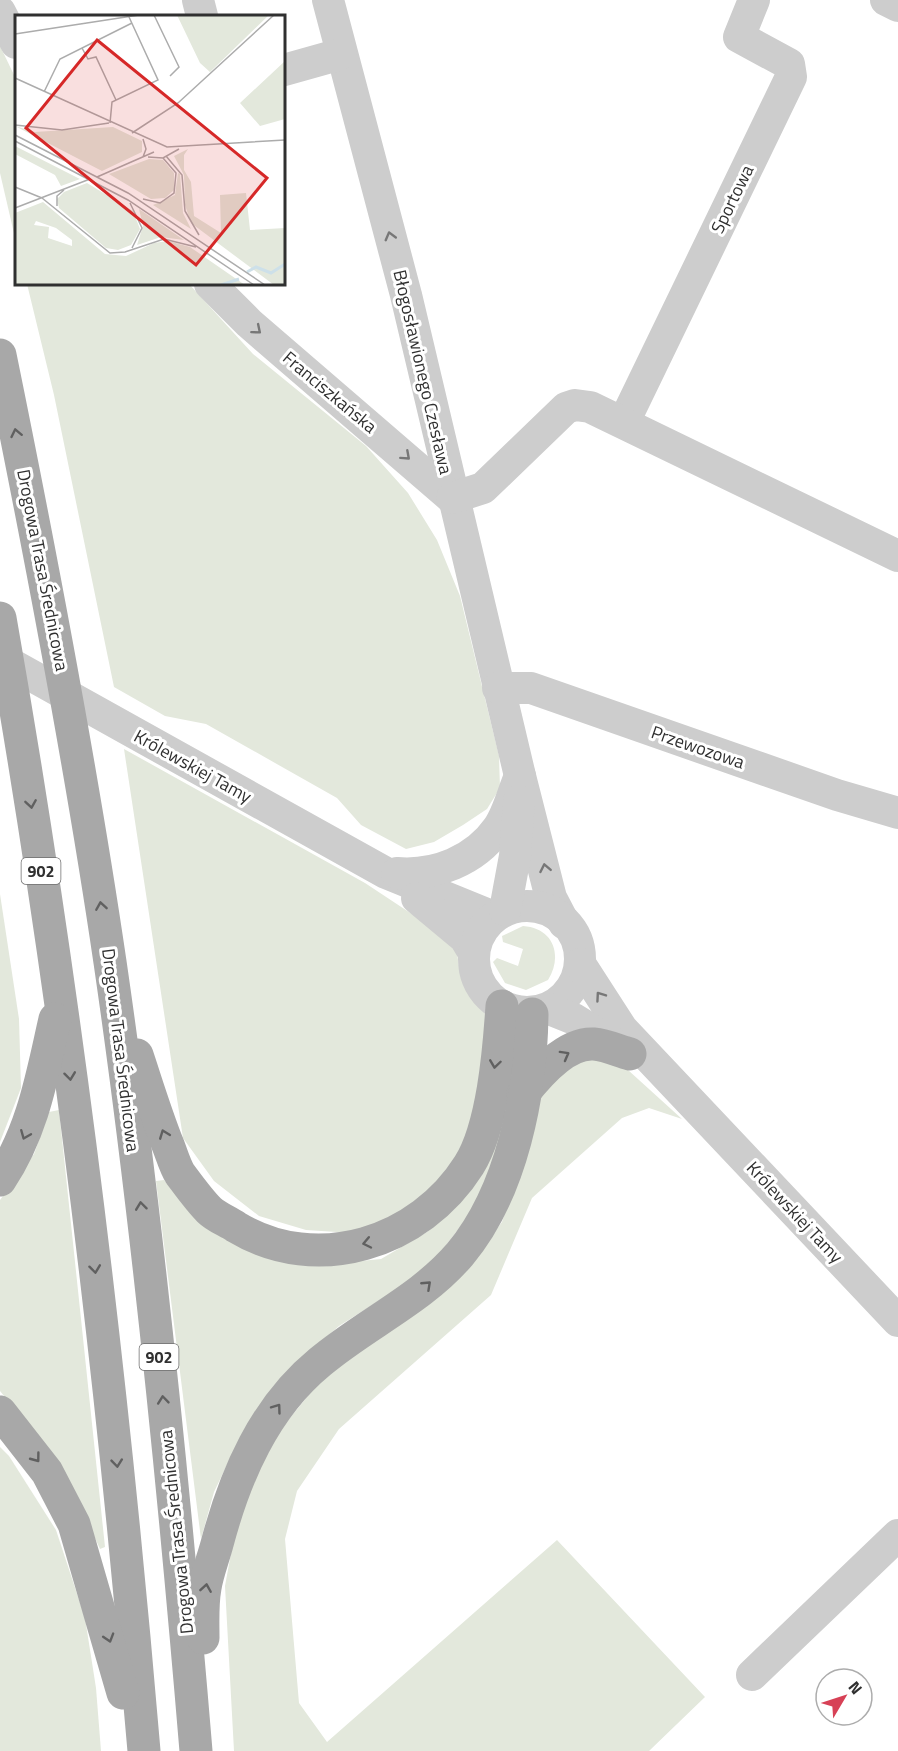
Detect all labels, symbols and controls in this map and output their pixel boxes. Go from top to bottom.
inset map [15,15,285,285]
street label: Sportowa [704,160,760,238]
one-way arrow [385,231,397,242]
street label: Błogosławionego Czesława [386,267,460,477]
one-way arrow [250,323,261,334]
street label: Franciszkańska [277,345,383,439]
one-way arrow [10,428,23,438]
one-way arrow [399,449,410,460]
street label: Drogowa Trasa Średnicowa [10,467,76,673]
street label: Przewozowa [648,718,748,776]
street label: Królewskiej Tamy [129,722,257,810]
one-way arrow [25,799,37,809]
road number: 902 [22,858,60,884]
one-way arrow [539,864,552,874]
one-way arrow [95,901,108,911]
street label: Drogowa Trasa Średnicowa [95,947,147,1153]
one-way arrow [596,992,607,1003]
one-way arrow [559,1051,570,1062]
one-way arrow [489,1059,502,1069]
one-way arrow [64,1071,76,1080]
one-way arrow [20,1129,32,1140]
one-way arrow [159,1129,171,1140]
street label: Królewskiej Tamy [740,1155,850,1269]
one-way arrow [135,1202,148,1211]
one-way arrow [363,1236,373,1249]
one-way arrow [89,1264,101,1274]
one-way arrow [420,1281,431,1292]
road number: 902 [140,1344,178,1370]
one-way arrow [157,1396,170,1405]
one-way arrow [270,1404,281,1415]
street label: Drogowa Trasa Średnicowa [152,1429,200,1635]
one-way arrow [29,1452,40,1463]
one-way arrow [110,1458,123,1467]
one-way arrow [199,1583,212,1593]
one-way arrow [102,1632,114,1643]
north arrow [814,1667,874,1727]
text: N [843,1676,868,1699]

